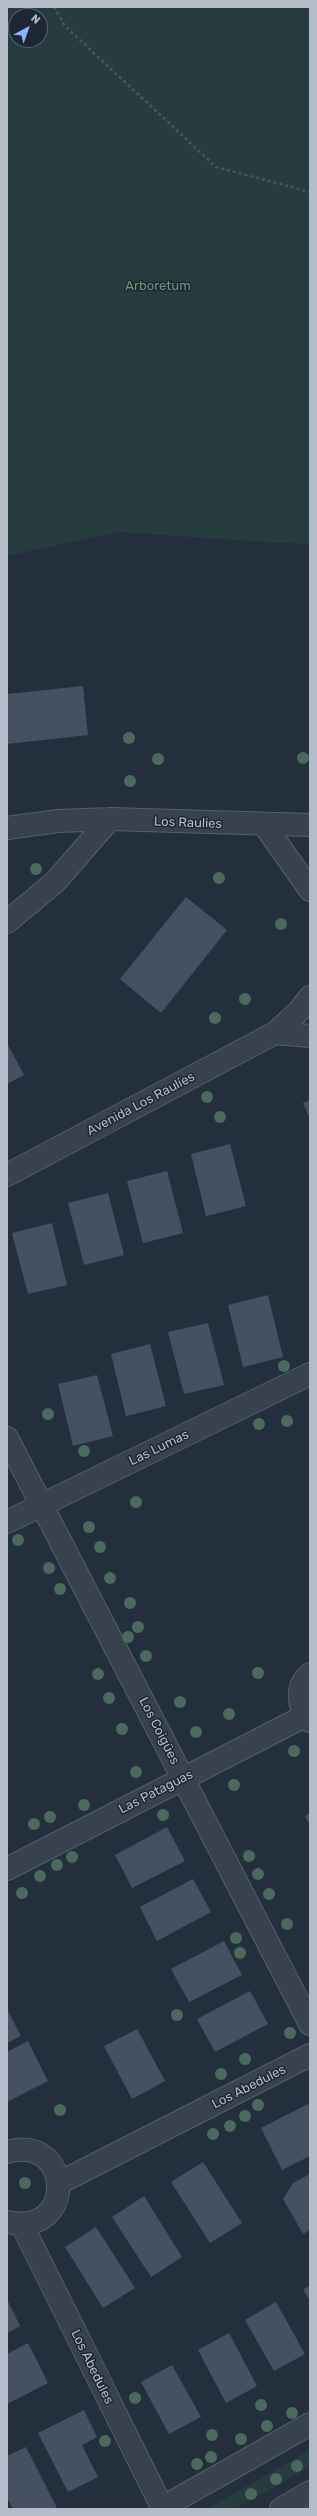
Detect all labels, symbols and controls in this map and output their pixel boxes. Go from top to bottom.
north arrow [8,8,48,48]
text: N [28,12,43,27]
park label: Arboretum [125,278,191,294]
street label: Los Raulies [154,814,222,832]
street label: Avenida Los Raulíes [84,1069,198,1139]
street label: Las Lumas [127,1427,191,1469]
street label: Los Coigües [135,1695,183,1767]
street label: Las Pataguas [116,1767,196,1817]
street label: Los Abedules [209,2062,289,2112]
street label: Los Abedules [67,2327,117,2407]

